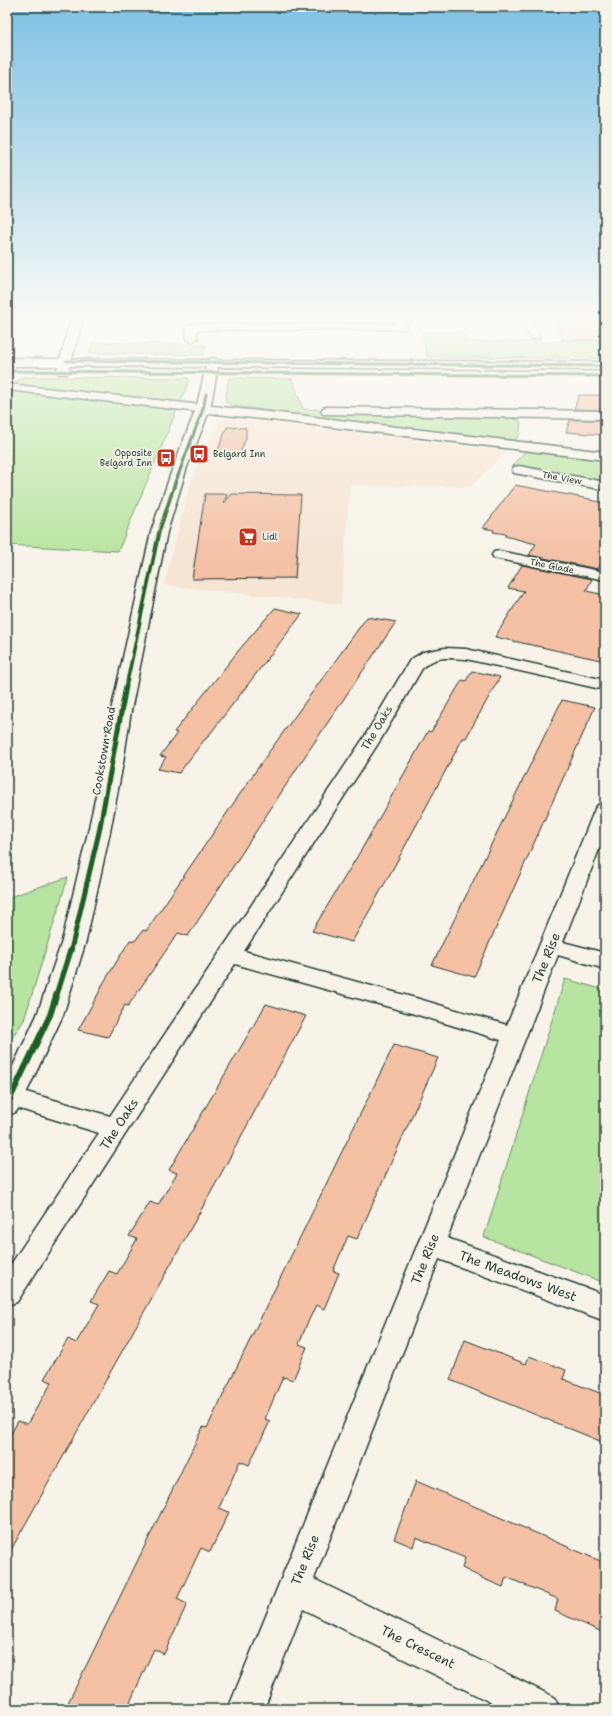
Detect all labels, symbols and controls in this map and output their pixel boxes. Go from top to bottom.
bus stop icon: Belgard Inn [188,443,210,465]
place label: Opposite Belgard Inn [100,447,152,469]
bus stop icon: Opposite Belgard Inn [155,447,177,469]
place label: Belgard Inn [213,448,266,460]
street label: The View [541,469,583,487]
supermarket icon: Lidl [237,526,259,548]
place label: Lidl [262,531,278,543]
street label: The Glade [529,556,575,576]
street label: The Oaks [358,703,396,753]
street label: Cookstown Road [89,705,119,796]
street label: The Rise [528,930,564,986]
street label: The Oaks [96,1095,142,1153]
street label: The Rise [407,1231,443,1287]
street label: The Meadows West [457,1247,579,1305]
street label: The Rise [287,1532,323,1588]
street label: The Crescent [378,1622,458,1672]

